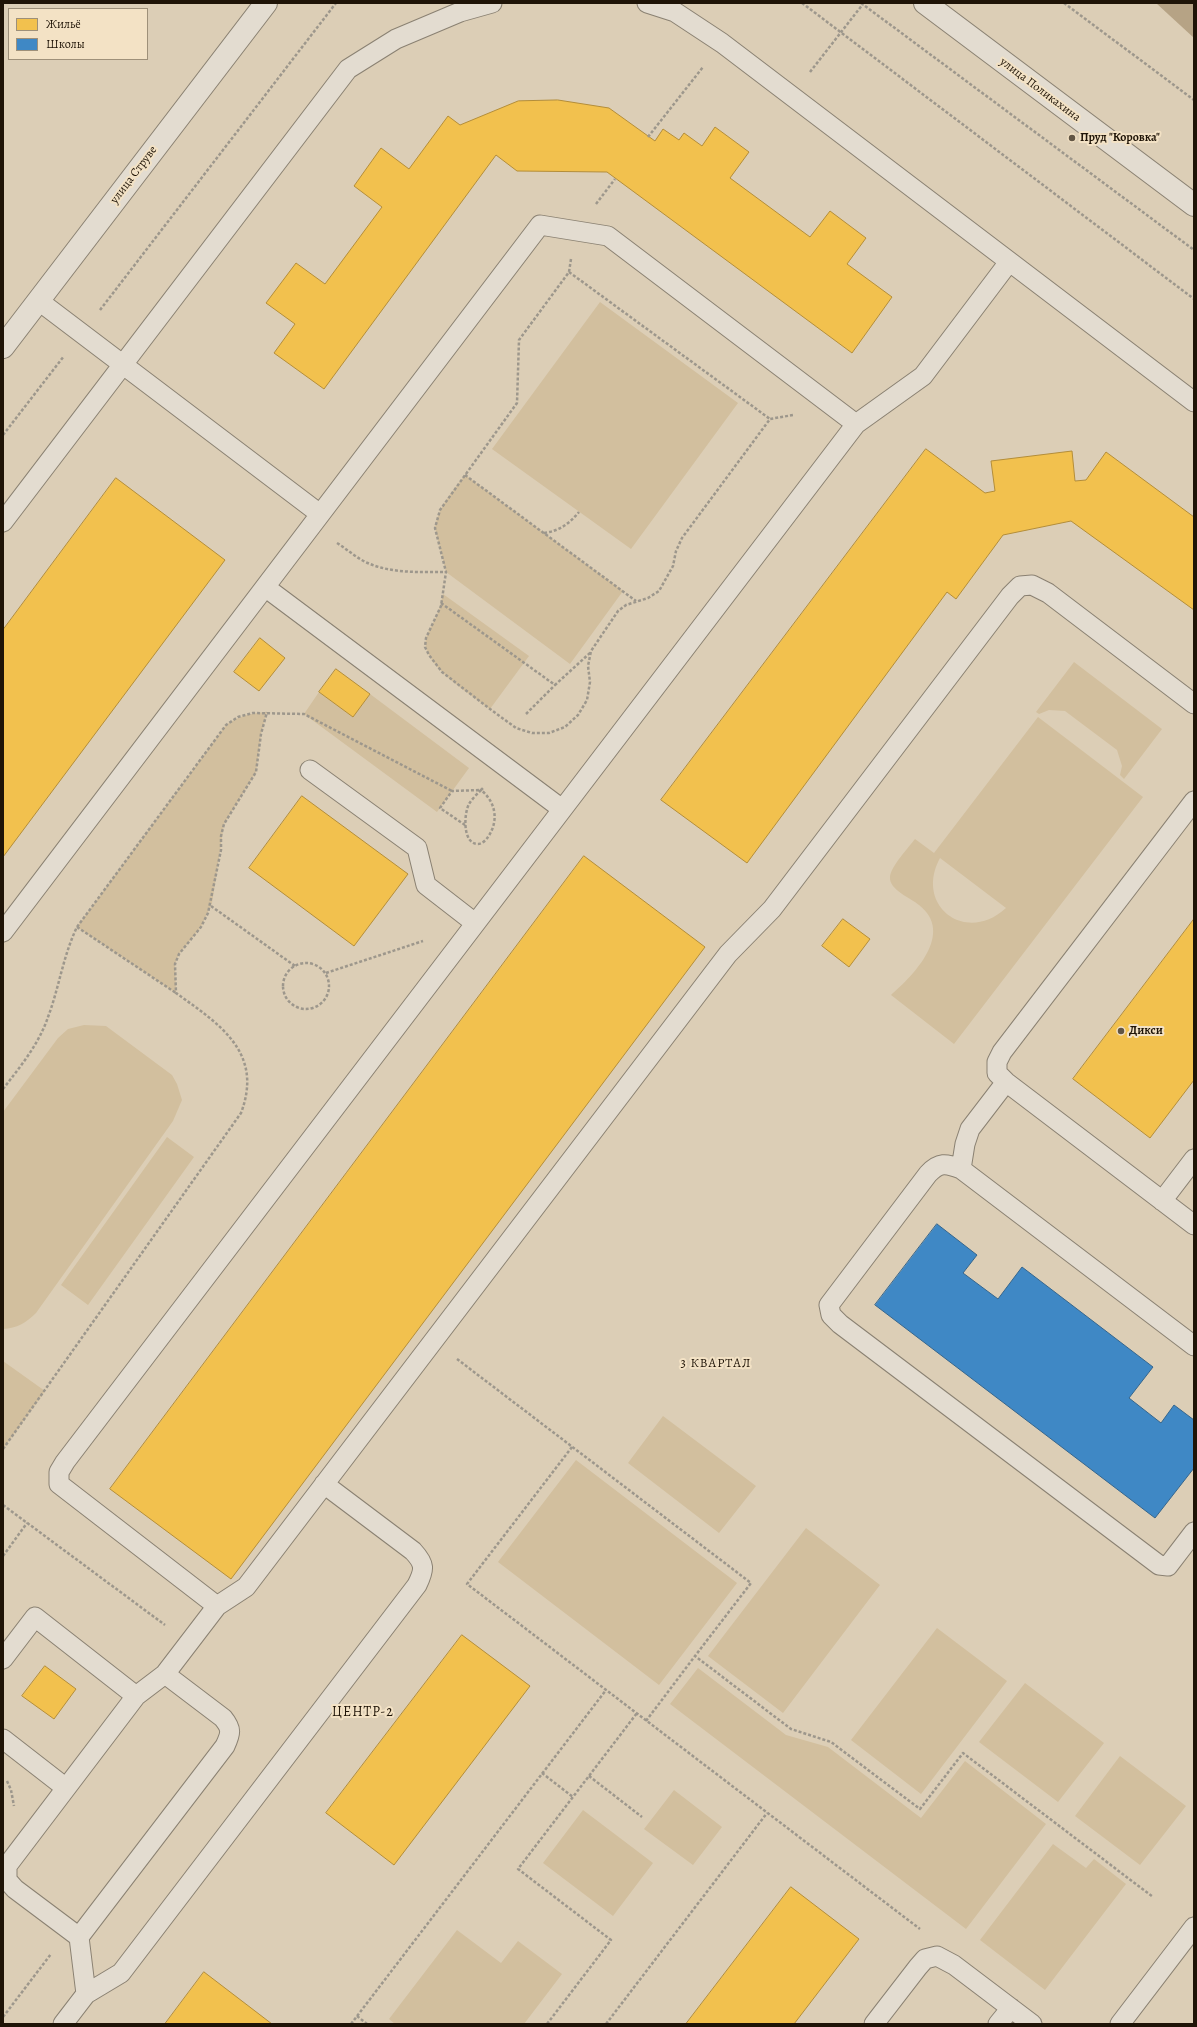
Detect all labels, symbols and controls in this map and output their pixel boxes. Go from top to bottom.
legend [8,8,148,60]
text: Жильё [46,16,81,32]
text: Школы [46,36,85,52]
street label: улица Поликахина [997,55,1083,125]
place label: Пруд "Коровка" [1080,131,1160,145]
marker: Пруд "Коровка" [1067,133,1077,143]
street label: улица Струве [108,143,160,207]
place label: Дикси [1129,1024,1163,1038]
marker: Дикси [1116,1026,1126,1036]
district label: 3 КВАРТАЛ [681,1356,751,1372]
district label: ЦЕНТР-2 [332,1705,394,1721]

